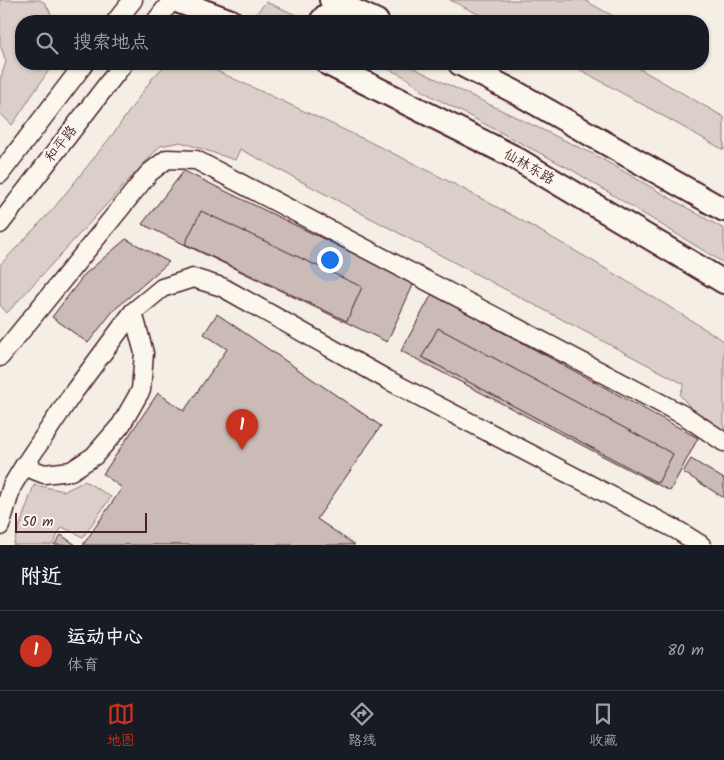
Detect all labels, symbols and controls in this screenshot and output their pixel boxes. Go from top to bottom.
search box [15,15,709,70]
text: 搜索地点 [73,28,149,58]
icon: search [33,29,61,57]
street label: 和平路 [39,121,83,167]
street label: 仙林东路 [499,143,559,191]
your location [317,247,343,273]
pin: 1 [226,409,258,450]
scale bar [15,510,148,533]
text: 50 m [22,511,53,533]
text: 附近 [20,561,62,594]
text: 运动中心 [67,623,143,653]
text: 1 [34,638,38,663]
text: 80 m [667,638,704,663]
text: 体育 [67,653,99,678]
tab: 地图 [107,700,135,752]
tab: 路线 [348,700,376,752]
tab: 收藏 [589,700,617,752]

